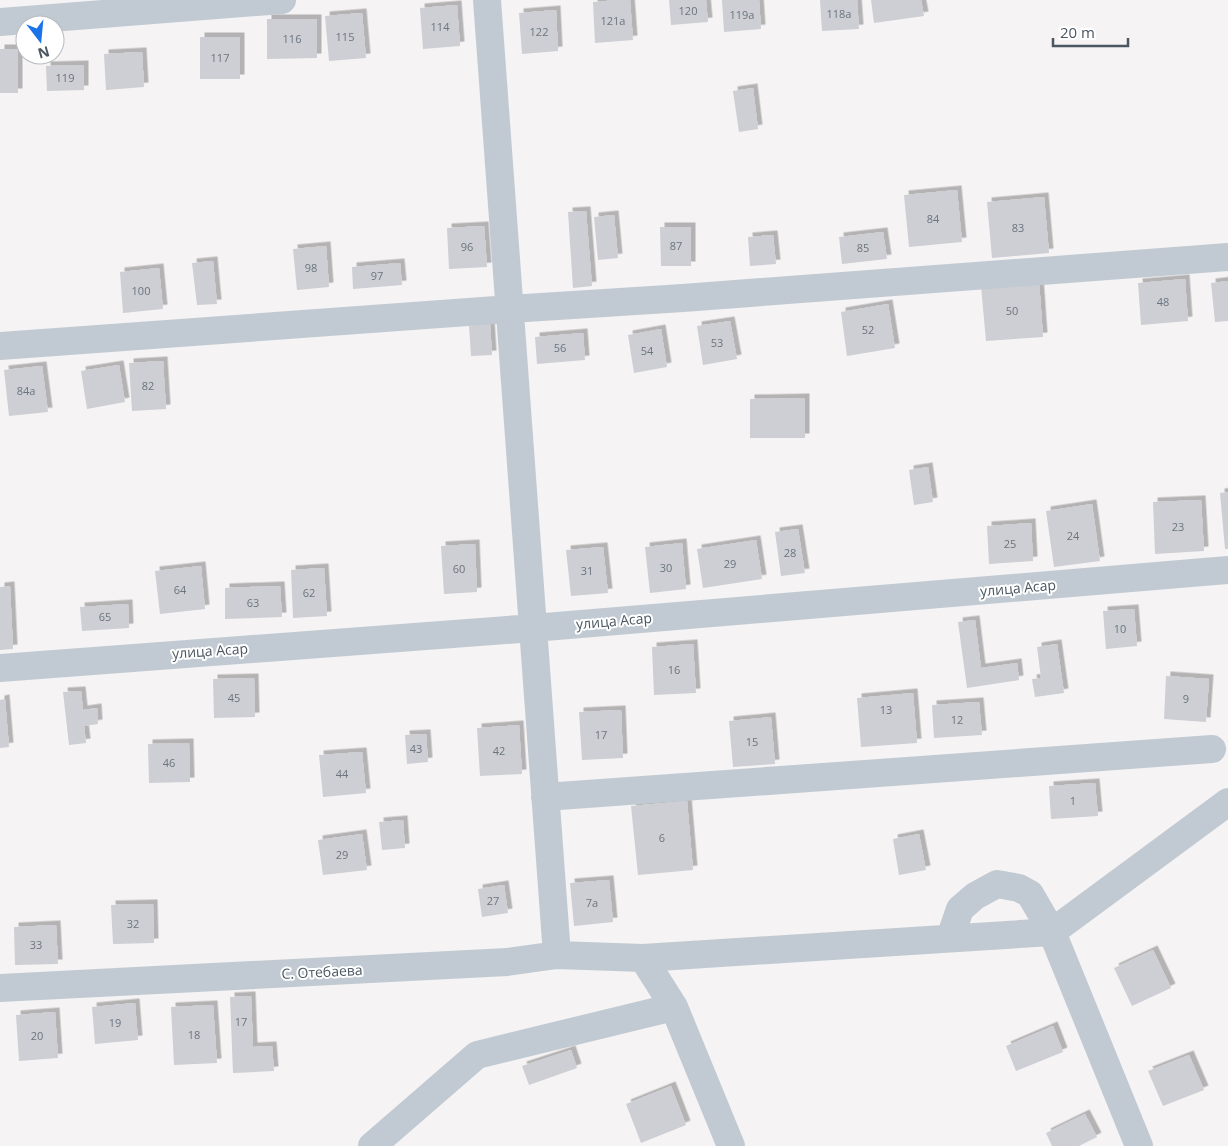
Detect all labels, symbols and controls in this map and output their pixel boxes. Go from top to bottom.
house number: 120 [679,3,697,18]
house number: 118а [827,6,851,21]
house number: 119а [730,7,754,22]
house number: 121а [601,13,625,28]
north arrow [15,15,65,65]
scale bar [1053,15,1128,47]
house number: 114 [431,19,450,34]
text: 20 m [1060,22,1095,42]
house number: 122 [530,24,548,39]
house number: 115 [336,29,354,44]
house number: 116 [283,31,301,46]
text: N [36,42,52,64]
house number: 117 [211,50,229,65]
house number: 119 [56,70,74,85]
house number: 84 [927,211,940,226]
house number: 83 [1012,220,1024,235]
house number: 87 [670,238,682,253]
house number: 96 [461,239,473,254]
house number: 85 [857,240,869,255]
house number: 98 [305,260,317,275]
house number: 97 [371,268,383,283]
house number: 100 [132,283,150,298]
house number: 48 [1157,294,1169,309]
house number: 50 [1006,303,1018,318]
house number: 52 [862,322,874,337]
house number: 53 [711,335,723,350]
house number: 56 [554,340,566,355]
house number: 54 [641,343,654,358]
house number: 82 [142,378,154,393]
house number: 84а [17,383,35,398]
house number: 23 [1172,519,1184,534]
house number: 24 [1067,528,1080,543]
house number: 25 [1004,536,1016,551]
house number: 28 [784,545,796,560]
house number: 29 [724,556,736,571]
house number: 30 [660,560,672,575]
house number: 60 [453,561,465,576]
house number: 31 [581,563,593,578]
street label: улица Асар [979,575,1057,600]
house number: 64 [174,582,187,597]
house number: 62 [303,585,315,600]
house number: 63 [247,595,259,610]
street label: улица Асар [575,608,653,633]
house number: 65 [99,609,111,624]
house number: 10 [1114,621,1126,636]
street label: улица Асар [171,638,249,663]
house number: 16 [668,662,680,677]
house number: 45 [228,690,240,705]
house number: 9 [1183,691,1189,706]
house number: 13 [880,702,892,717]
house number: 12 [951,712,963,727]
house number: 17 [595,727,607,742]
house number: 15 [746,734,758,749]
house number: 43 [410,741,422,756]
house number: 42 [493,743,505,758]
house number: 46 [163,755,175,770]
house number: 44 [336,766,349,781]
house number: 1 [1070,793,1076,808]
house number: 6 [659,830,665,845]
house number: 29 [336,847,348,862]
house number: 27 [487,893,499,908]
house number: 7а [586,895,598,910]
house number: 32 [127,916,139,931]
house number: 33 [30,937,42,952]
street label: С. Отебаева [281,960,363,983]
house number: 17 [235,1014,247,1029]
house number: 19 [109,1015,121,1030]
house number: 18 [188,1027,200,1042]
house number: 20 [31,1028,43,1043]

